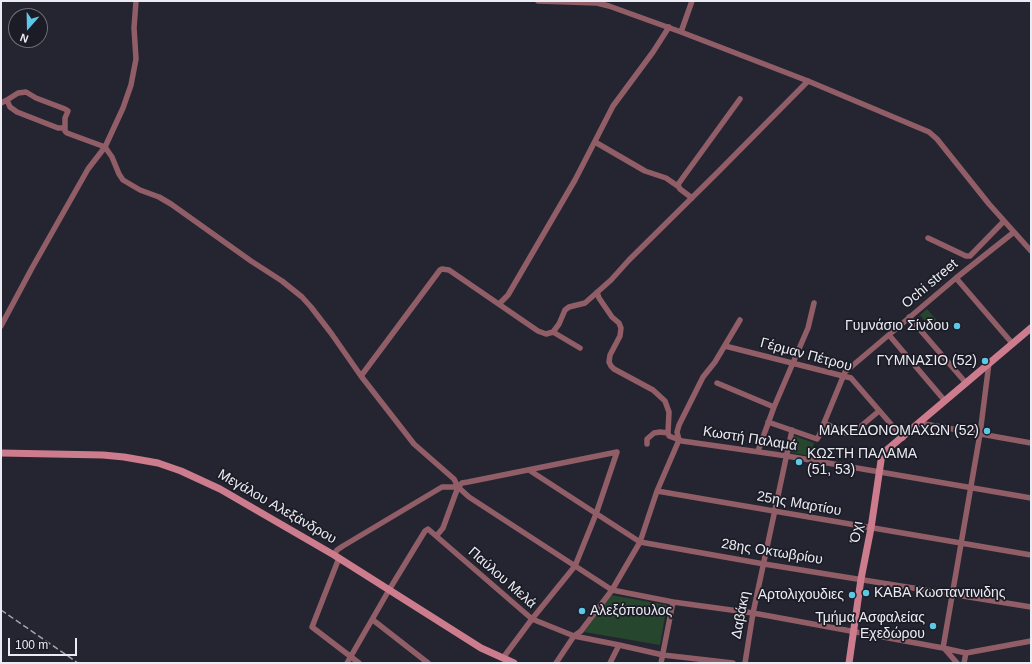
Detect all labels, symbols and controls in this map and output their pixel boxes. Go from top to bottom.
north arrow [8,8,48,48]
text: N [18,31,30,45]
street label: Ochi street [899,256,961,312]
place label: Γυμνάσιο Σίνδου [845,318,949,334]
marker: Γυμνάσιο Σίνδου [952,321,962,331]
street label: Γέρμαν Πέτρου [758,335,854,375]
place label: ΓΥΜΝΑΣΙΟ (52) [877,353,977,369]
marker: ΓΥΜΝΑΣΙΟ (52) [980,356,990,366]
street label: Κωστή Παλαμά [702,423,798,455]
place label: ΜΑΚΕΔΟΝΟΜΑΧΩΝ (52) [819,423,979,439]
marker: ΜΑΚΕΔΟΝΟΜΑΧΩΝ (52) [982,426,992,436]
place label: ΚΩΣΤΗ ΠΑΛΑΜΑ (51, 53) [807,446,917,478]
marker: ΚΩΣΤΗ ΠΑΛΑΜΑ (51, 53) [794,457,804,467]
street label: Μεγάλου Αλεξάνδρου [215,466,339,548]
street label: 25ης Μαρτίου [755,488,843,520]
street label: Όχι [847,520,867,544]
street label: 28ης Οκτωβρίου [720,536,824,568]
street label: Παύλου Μελά [465,544,539,612]
place label: ΚΑΒΑ Κωσταντινιδης [874,585,1005,601]
place label: Αρτολιχουδιες [758,587,844,603]
marker: ΚΑΒΑ Κωσταντινιδης [861,588,871,598]
street label: Δαβάκη [728,590,754,640]
marker: Αρτολιχουδιες [847,590,857,600]
place label: Αλεξόπουλος [590,603,672,619]
marker: Αλεξόπουλος [577,606,587,616]
place label: Τμήμα Ασφαλείας Εχεδώρου [815,610,925,642]
marker: Τμήμα Ασφαλείας Εχεδώρου [928,621,938,631]
scale bar [10,630,79,656]
text: 100 m [15,638,48,652]

